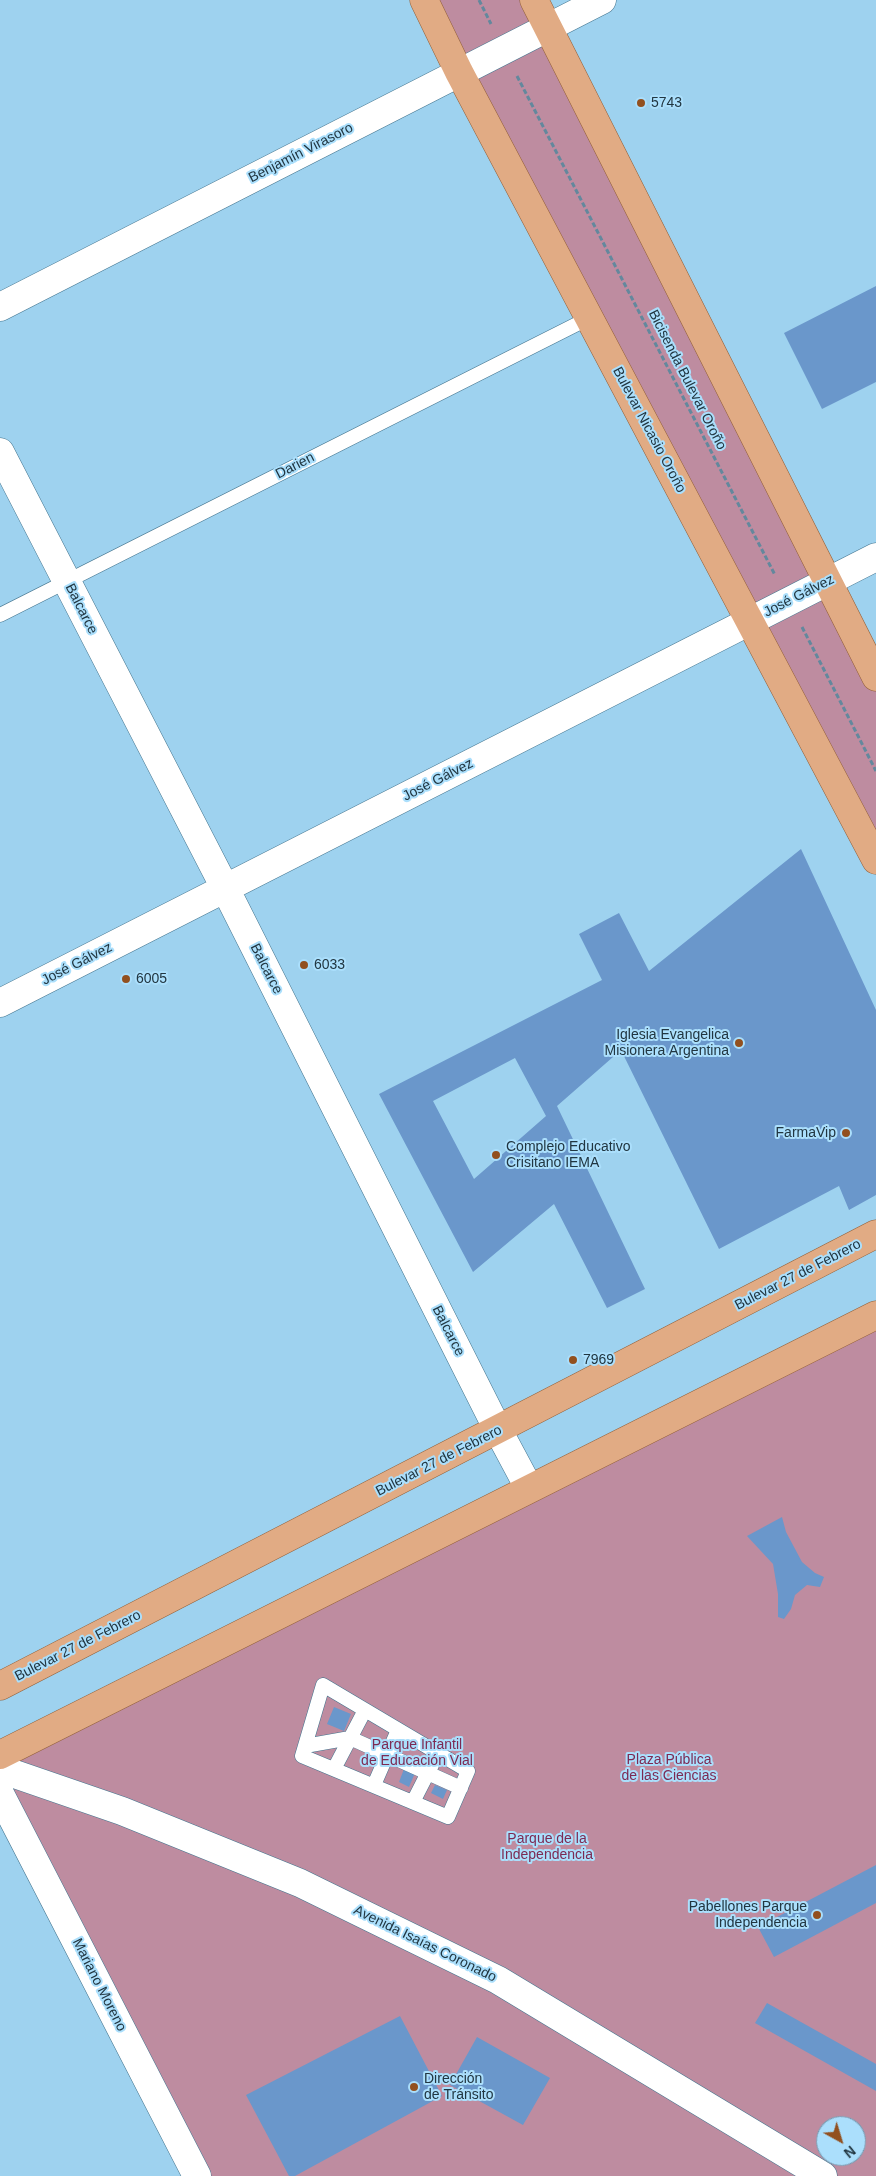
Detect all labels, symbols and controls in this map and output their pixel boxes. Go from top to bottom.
place label: 5743 [651,95,682,111]
marker: 5743 [635,97,647,109]
street label: Benjamín Virasoro [246,119,356,187]
street label: Bicisenda Bulevar Oroño [644,307,730,453]
street label: Bulevar Nicasio Oroño [609,364,689,496]
street label: Darien [273,449,317,483]
street label: José Gálvez [761,571,837,621]
street label: Balcarce [61,581,101,637]
street label: José Gálvez [400,755,476,805]
street label: José Gálvez [39,939,115,989]
street label: Balcarce [246,941,286,997]
place label: 6033 [314,957,345,973]
marker: 6033 [298,959,310,971]
place label: 6005 [136,971,167,987]
marker: 6005 [120,973,132,985]
place label: Iglesia Evangelica Misionera Argentina [604,1027,729,1060]
marker: Iglesia Evangelica Misionera Argentina [733,1037,745,1049]
place label: FarmaVip [776,1125,836,1141]
marker: FarmaVip [840,1127,852,1139]
place label: Complejo Educativo Crisitano IEMA [506,1139,631,1172]
marker: Complejo Educativo Crisitano IEMA [490,1149,502,1161]
street label: Bulevar 27 de Febrero [732,1236,864,1314]
street label: Balcarce [428,1303,468,1359]
place label: 7969 [583,1352,614,1368]
marker: 7969 [567,1354,579,1366]
street label: Bulevar 27 de Febrero [373,1422,505,1500]
street label: Bulevar 27 de Febrero [12,1607,144,1685]
park label: Parque Infantil de Educación Vial [361,1737,473,1770]
park label: Plaza Pública de las Ciencias [622,1752,716,1784]
park label: Parque de la Independencia [501,1831,593,1864]
place label: Pabellones Parque Independencia [689,1899,807,1931]
street label: Avenida Isaías Coronado [351,1902,499,1986]
marker: Pabellones Parque Independencia [811,1909,823,1921]
street label: Mariano Moreno [68,1936,130,2034]
place label: Dirección de Tránsito [424,2071,494,2104]
marker: Dirección de Tránsito [408,2081,420,2093]
north arrow [816,2116,866,2166]
text: N [841,2142,859,2161]

